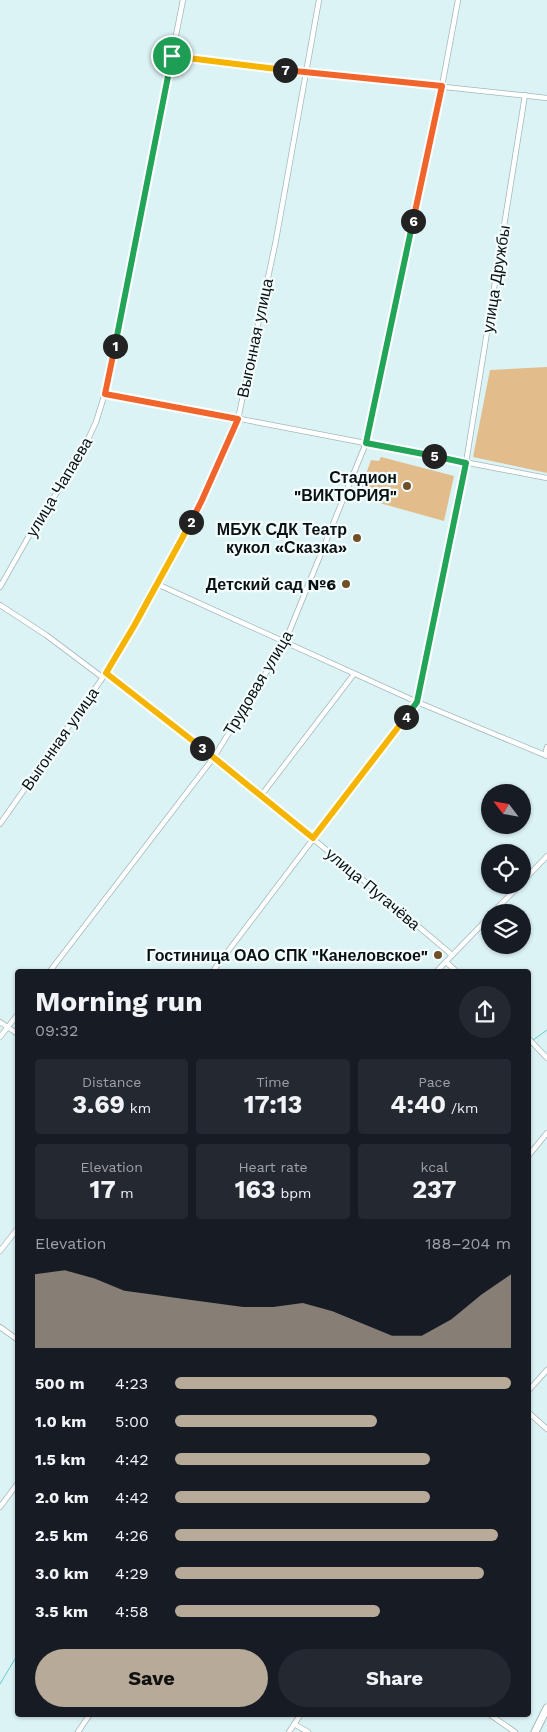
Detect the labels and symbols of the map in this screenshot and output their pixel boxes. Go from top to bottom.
pin [151,35,193,77]
pin: 7 [272,58,298,82]
pin: 6 [400,208,426,234]
street label: улица Дружбы [478,224,514,334]
street label: Выгонная улица [233,277,277,399]
pin: 1 [102,334,128,358]
street label: улица Чапаева [22,434,96,540]
pin: 5 [422,444,446,468]
place label: Стадион "ВИКТОРИЯ" [294,468,397,505]
marker: Стадион "ВИКТОРИЯ" [401,480,413,492]
pin: 2 [178,510,204,534]
place label: МБУК СДК Театр кукол «Сказка» [217,520,347,557]
marker: МБУК СДК Театр кукол «Сказка» [351,532,363,544]
place label: Детский сад №6 [206,575,336,594]
marker: Детский сад №6 [340,578,352,590]
street label: Трудовая улица [219,627,297,739]
street label: Выгонная улица [17,684,103,794]
pin: 4 [394,704,418,730]
pin: 3 [190,736,214,760]
north arrow [481,784,531,834]
street label: улица Пугачёва [322,844,424,934]
place label: Гостиница ОАО СПК "Канеловское" [147,946,428,965]
marker: Гостиница ОАО СПК "Канеловское" [432,949,444,961]

